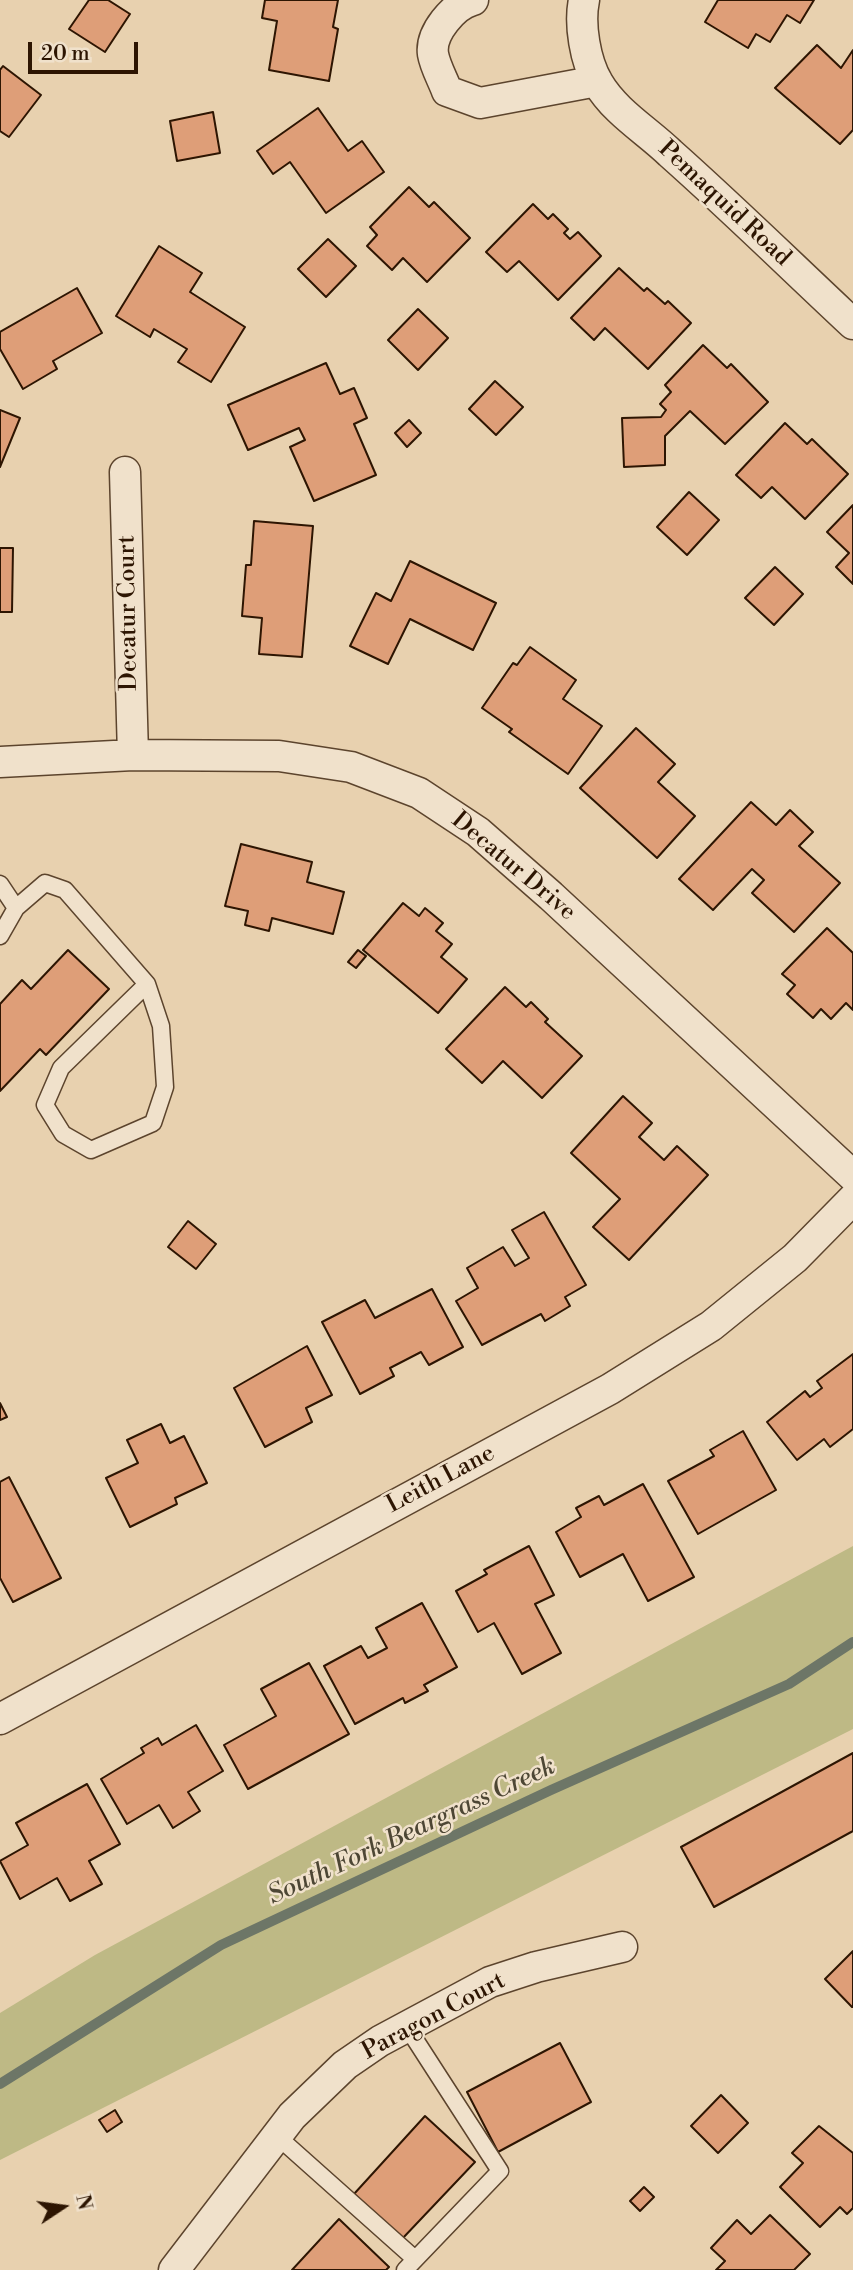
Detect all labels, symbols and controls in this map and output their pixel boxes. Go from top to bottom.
scale bar [32,28,142,72]
text: 20 m [41,41,90,67]
street label: Pemaquid Road [652,135,796,273]
street label: Decatur Court [113,535,145,691]
street label: Decatur Drive [445,807,581,927]
street label: Leith Lane [382,1440,500,1520]
water label: South Fork Beargrass Creek [263,1752,561,1912]
street label: Paragon Court [357,1967,511,2067]
north arrow [28,2172,98,2242]
text: N [70,2192,97,2212]

